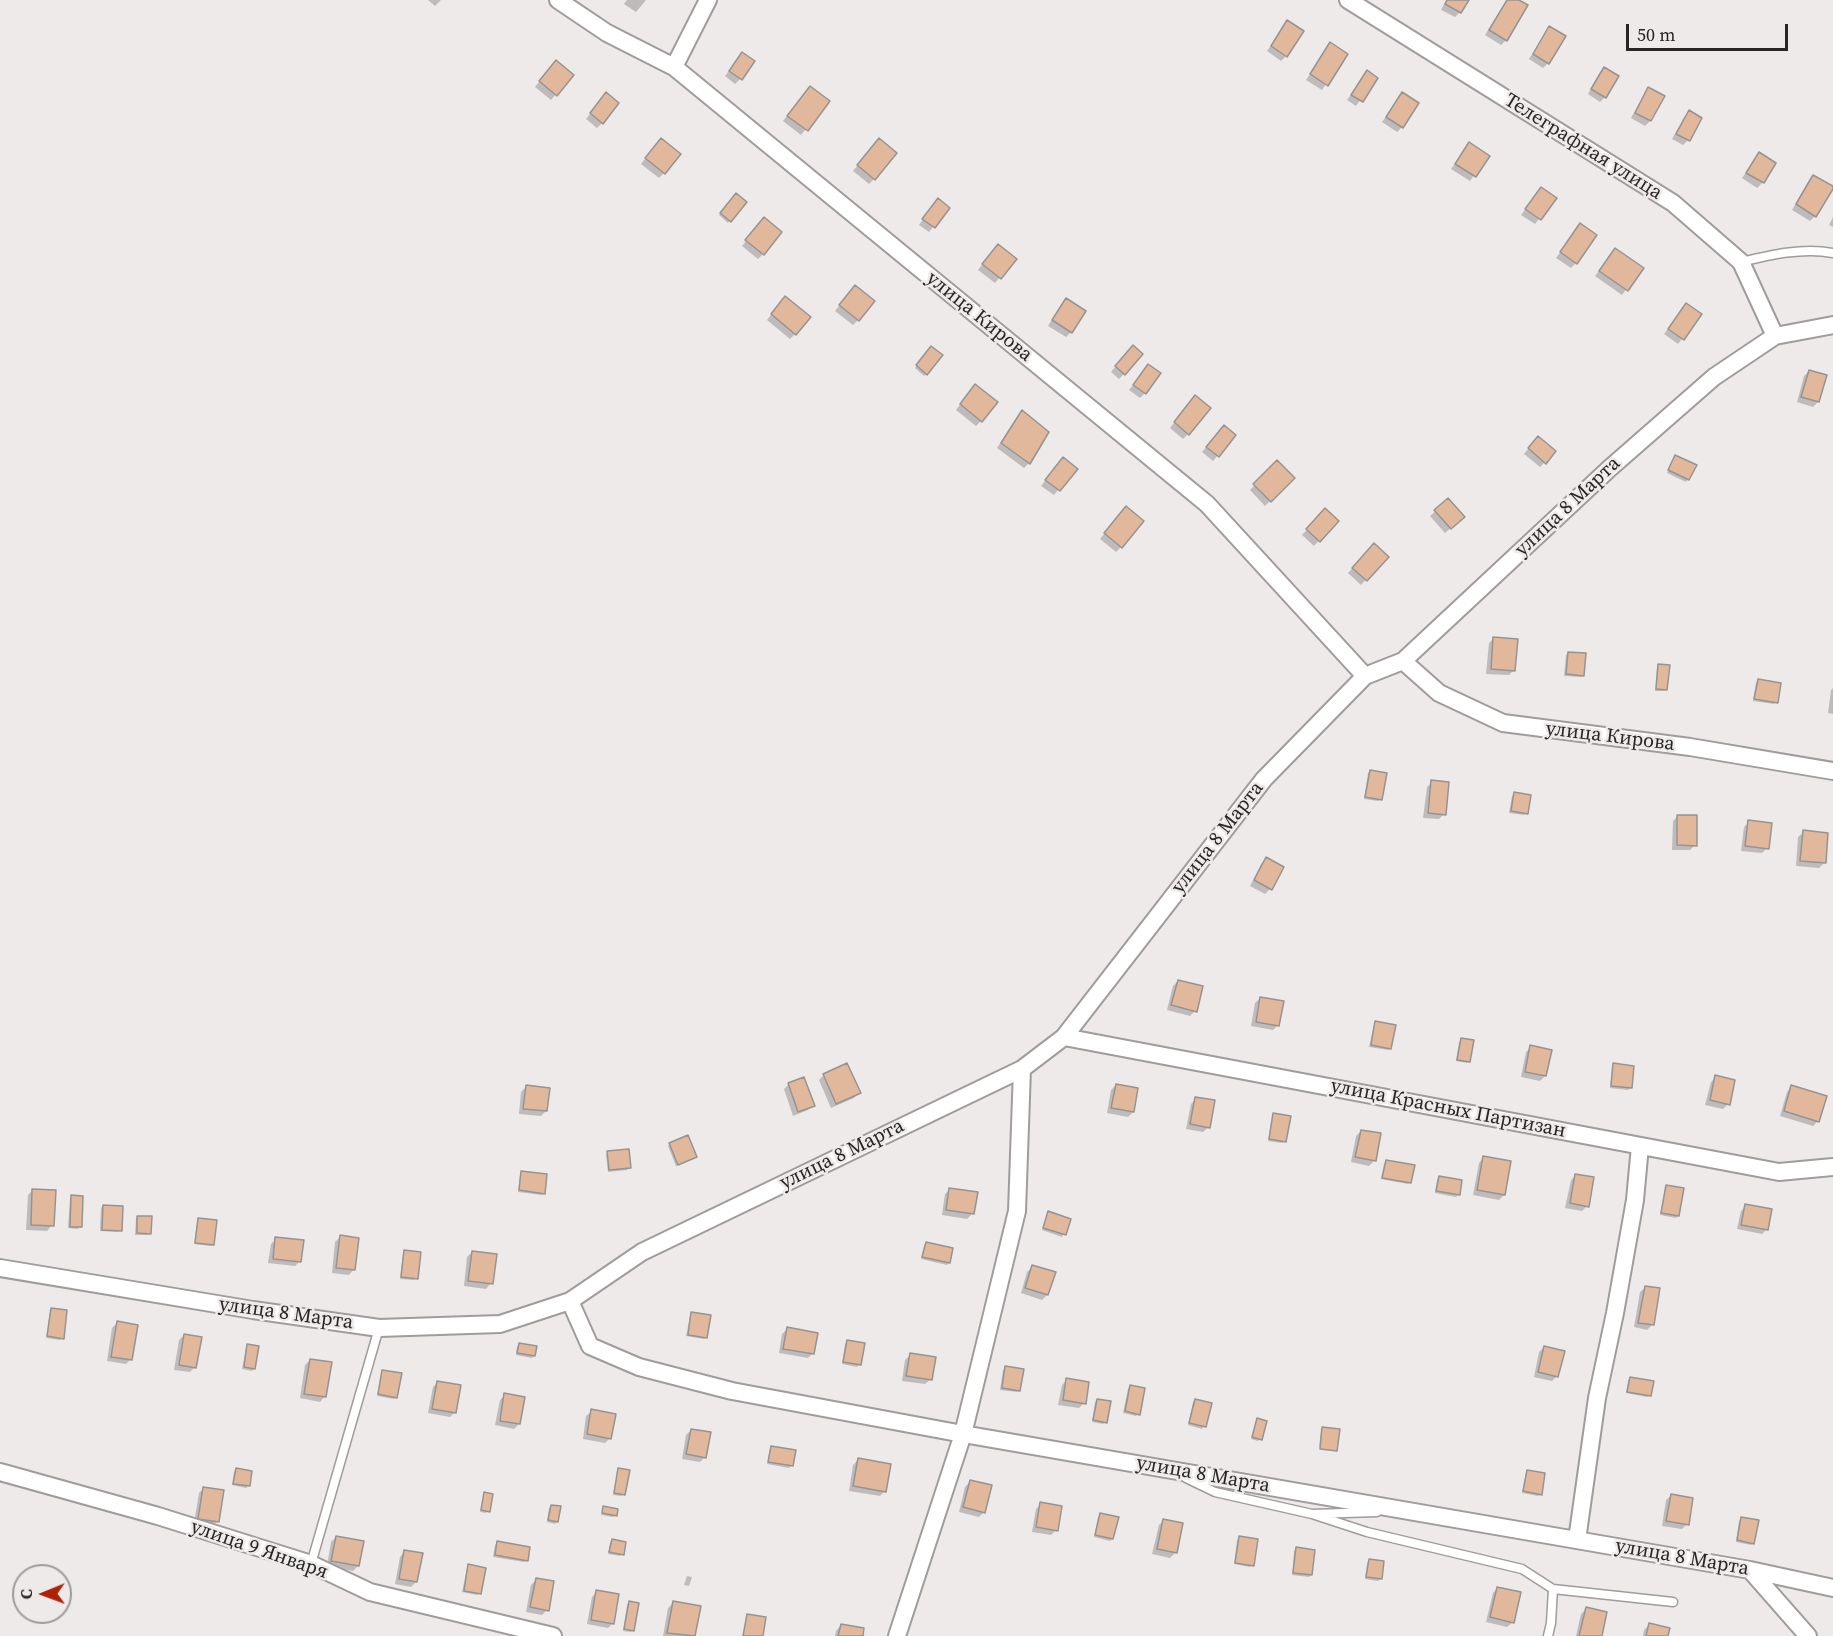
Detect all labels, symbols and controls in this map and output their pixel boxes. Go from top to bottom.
scale bar [1629,12,1791,50]
text: 50 m [1637,22,1675,47]
street label: Телеграфная улица [1500,89,1666,205]
street label: улица Кирова [921,267,1037,367]
street label: улица 8 Марта [1510,452,1626,562]
street label: улица Кирова [1544,717,1676,757]
street label: улица 8 Марта [1167,777,1269,899]
street label: улица Красных Партизан [1328,1074,1568,1144]
street label: улица 8 Марта [776,1115,908,1195]
street label: улица 8 Марта [217,1293,355,1335]
street label: улица 8 Марта [1134,1451,1272,1499]
street label: улица 9 Января [187,1515,331,1585]
street label: улица 8 Марта [1613,1534,1751,1582]
north arrow [12,1564,72,1624]
text: С [15,1589,37,1599]

